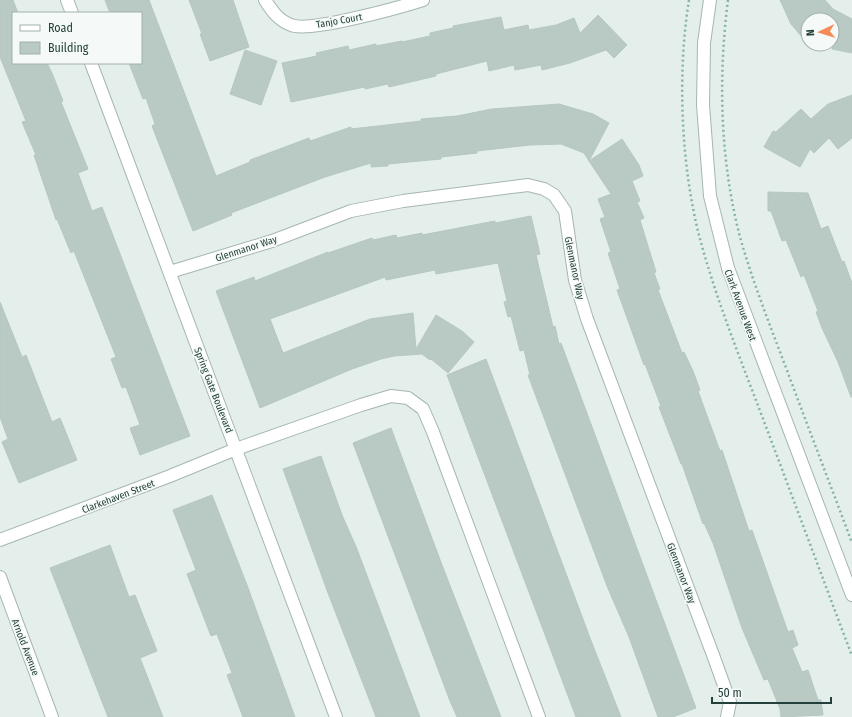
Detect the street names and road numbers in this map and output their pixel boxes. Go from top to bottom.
street label: Tanjo Court [315,11,364,31]
street label: Glenmanor Way [214,233,279,265]
street label: Glenmanor Way [562,236,587,301]
street label: Clark Avenue West [722,268,759,343]
street label: Spring Gate Boulevard [191,346,235,435]
street label: Clarkehaven Street [80,477,157,516]
street label: Glenmanor Way [664,541,698,606]
street label: Arnold Avenue [9,617,41,677]

